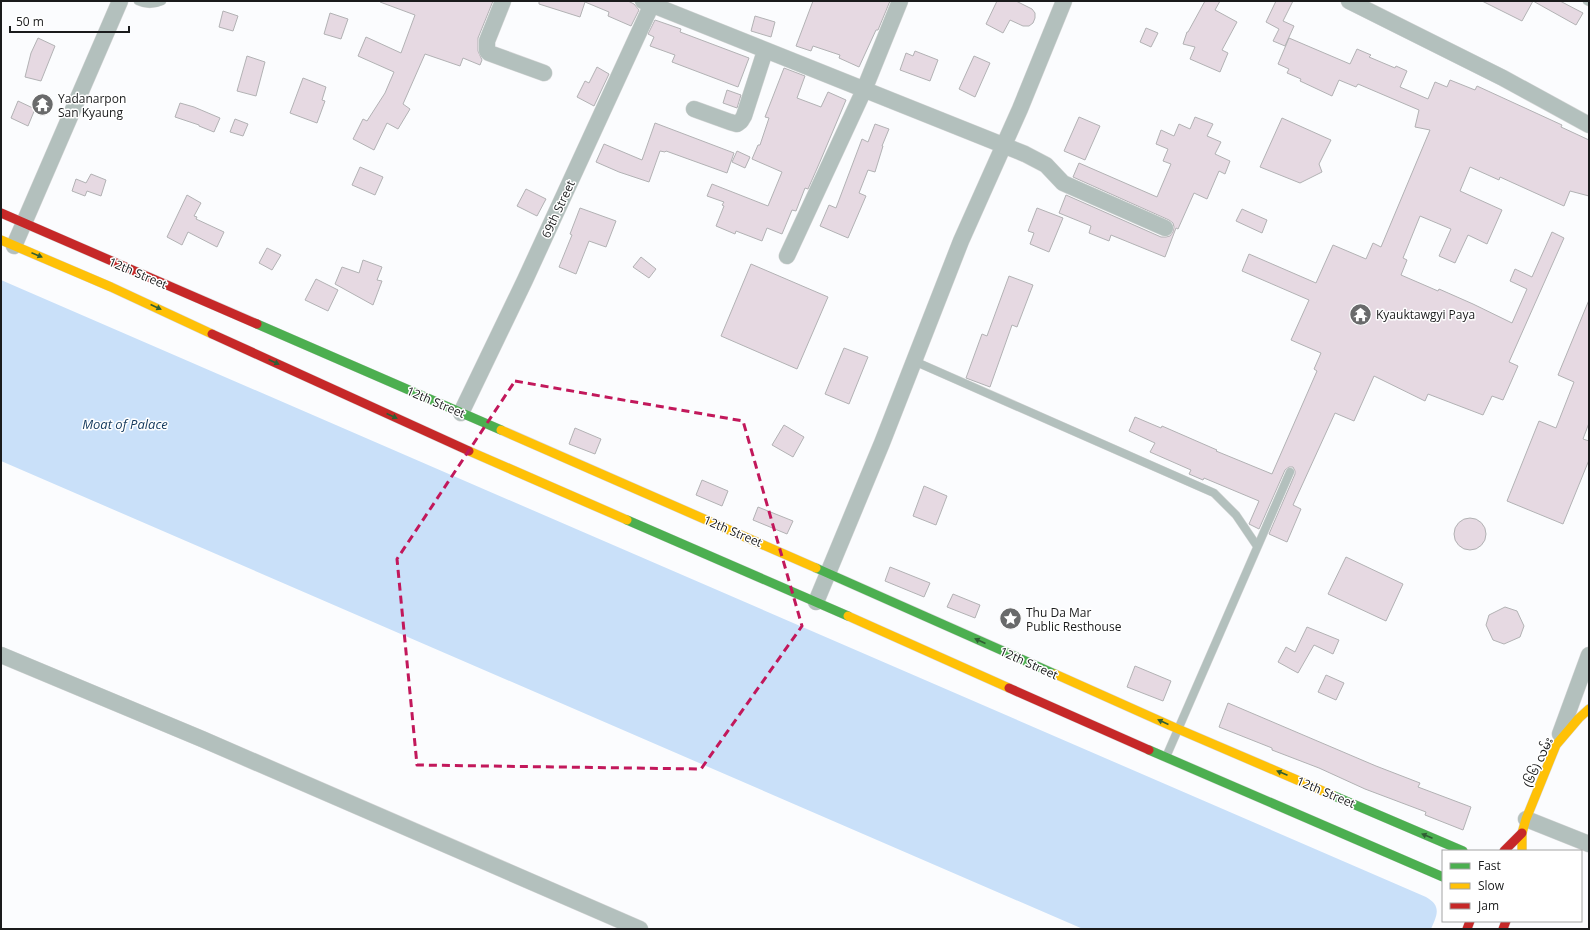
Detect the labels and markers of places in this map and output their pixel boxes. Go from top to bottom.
place label: Yadanarpon San Kyaung [58,90,126,121]
temple icon: Yadanarpon San Kyaung [29,92,55,118]
temple icon: Kyauktawgyi Paya [1348,301,1374,327]
place label: Kyauktawgyi Paya [1376,306,1475,323]
place label: Thu Da Mar Public Resthouse [1026,604,1122,635]
place icon: Thu Da Mar Public Resthouse [997,606,1023,632]

